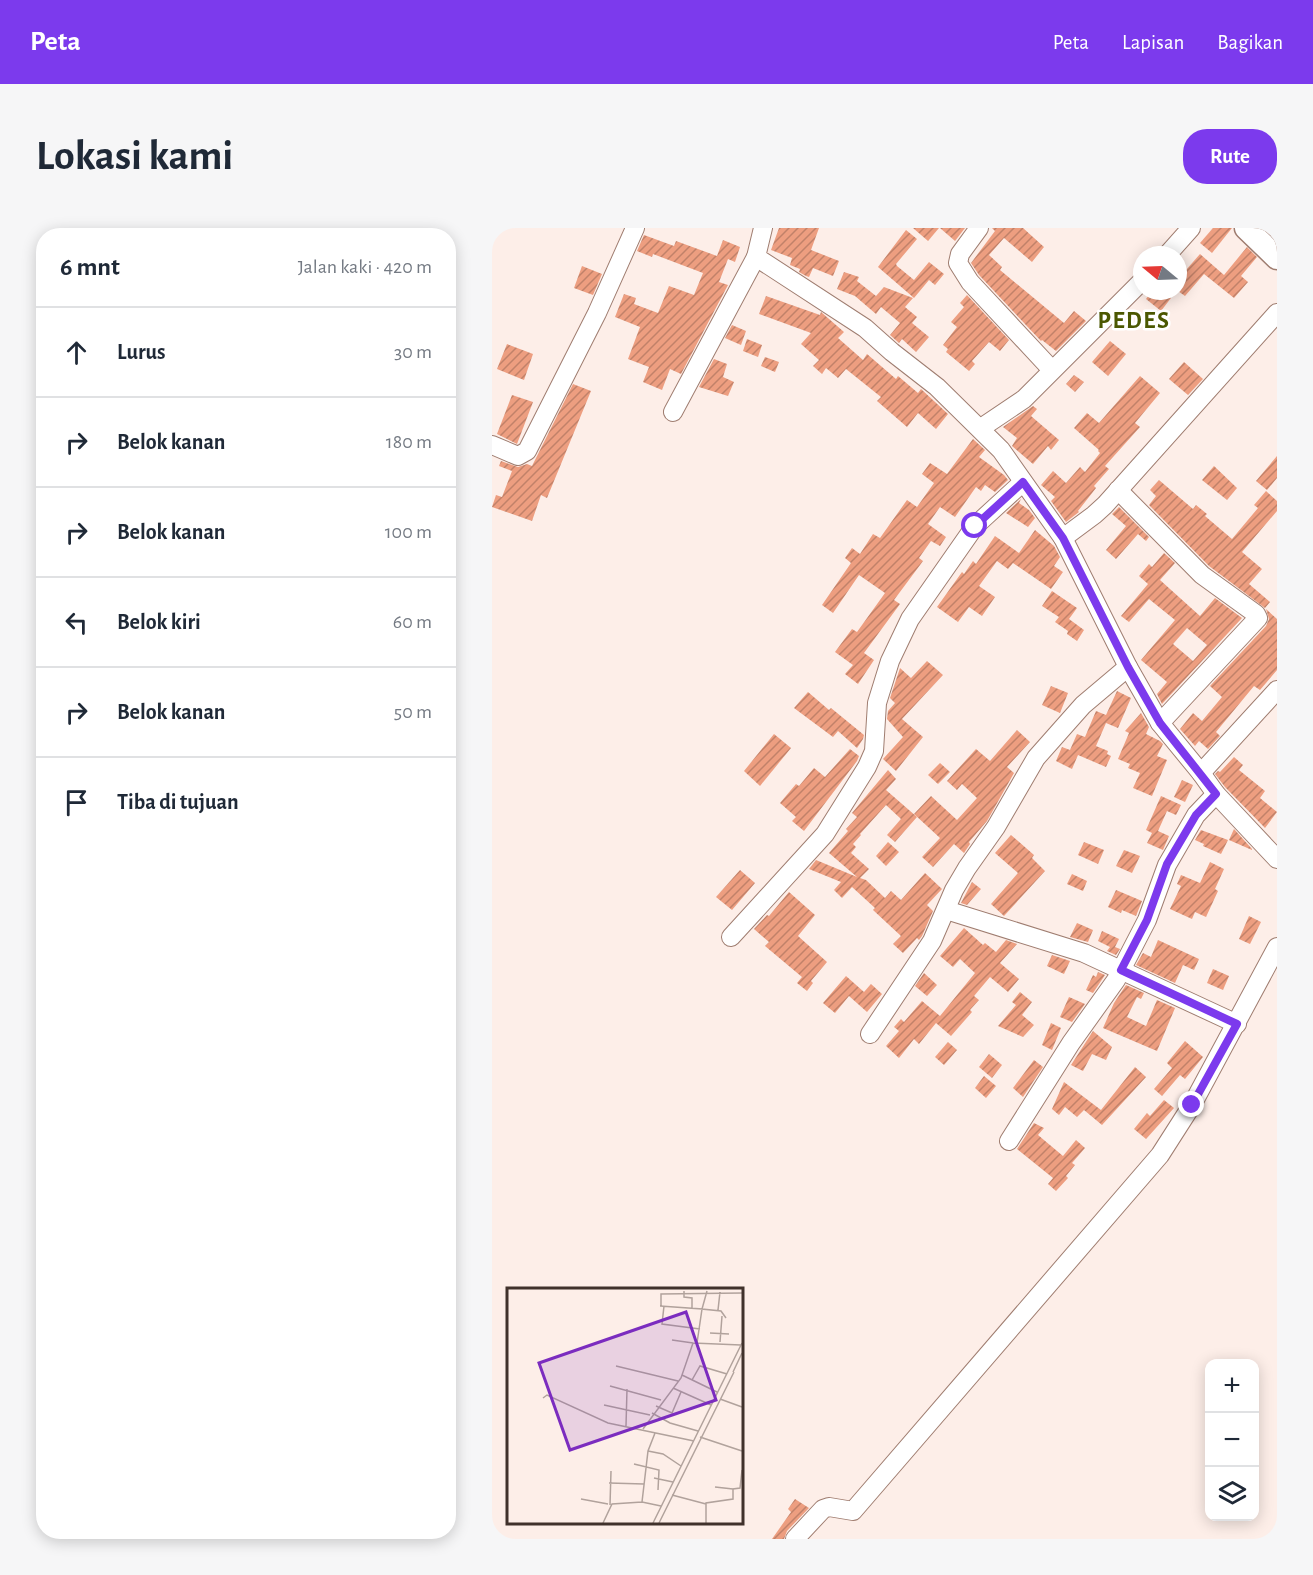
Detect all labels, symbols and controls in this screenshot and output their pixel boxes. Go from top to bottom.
text: Peta [30,28,81,56]
text: Peta [1053,32,1089,53]
text: Lapisan [1122,32,1184,53]
text: Bagikan [1217,32,1283,53]
button: Rute [1183,129,1277,184]
text: Lokasi kami [36,135,233,177]
north arrow [1133,246,1187,300]
text: 6 mnt [60,254,120,280]
text: Jalan kaki · 420 m [298,257,432,277]
district label: PEDES [1098,309,1170,333]
icon: ahead [60,336,93,369]
text: Lurus [117,341,166,363]
text: 30 m [394,342,432,362]
icon: right [60,426,93,459]
text: Belok kanan [117,431,225,453]
text: 180 m [386,432,432,452]
route start [961,512,987,538]
icon: right [60,516,93,549]
text: Belok kanan [117,521,225,543]
text: 100 m [385,522,432,542]
icon: left [60,606,93,639]
text: Belok kiri [117,611,201,633]
text: 60 m [393,612,432,632]
icon: right [60,696,93,729]
text: Belok kanan [117,701,225,723]
text: 50 m [394,702,432,722]
icon: arrive [60,786,93,819]
text: Tiba di tujuan [117,791,239,813]
route end [1178,1091,1204,1117]
inset map [507,1288,742,1524]
map controls [1205,1359,1259,1521]
button: + [1205,1359,1259,1413]
button: − [1205,1413,1259,1467]
button: layers [1205,1467,1259,1521]

